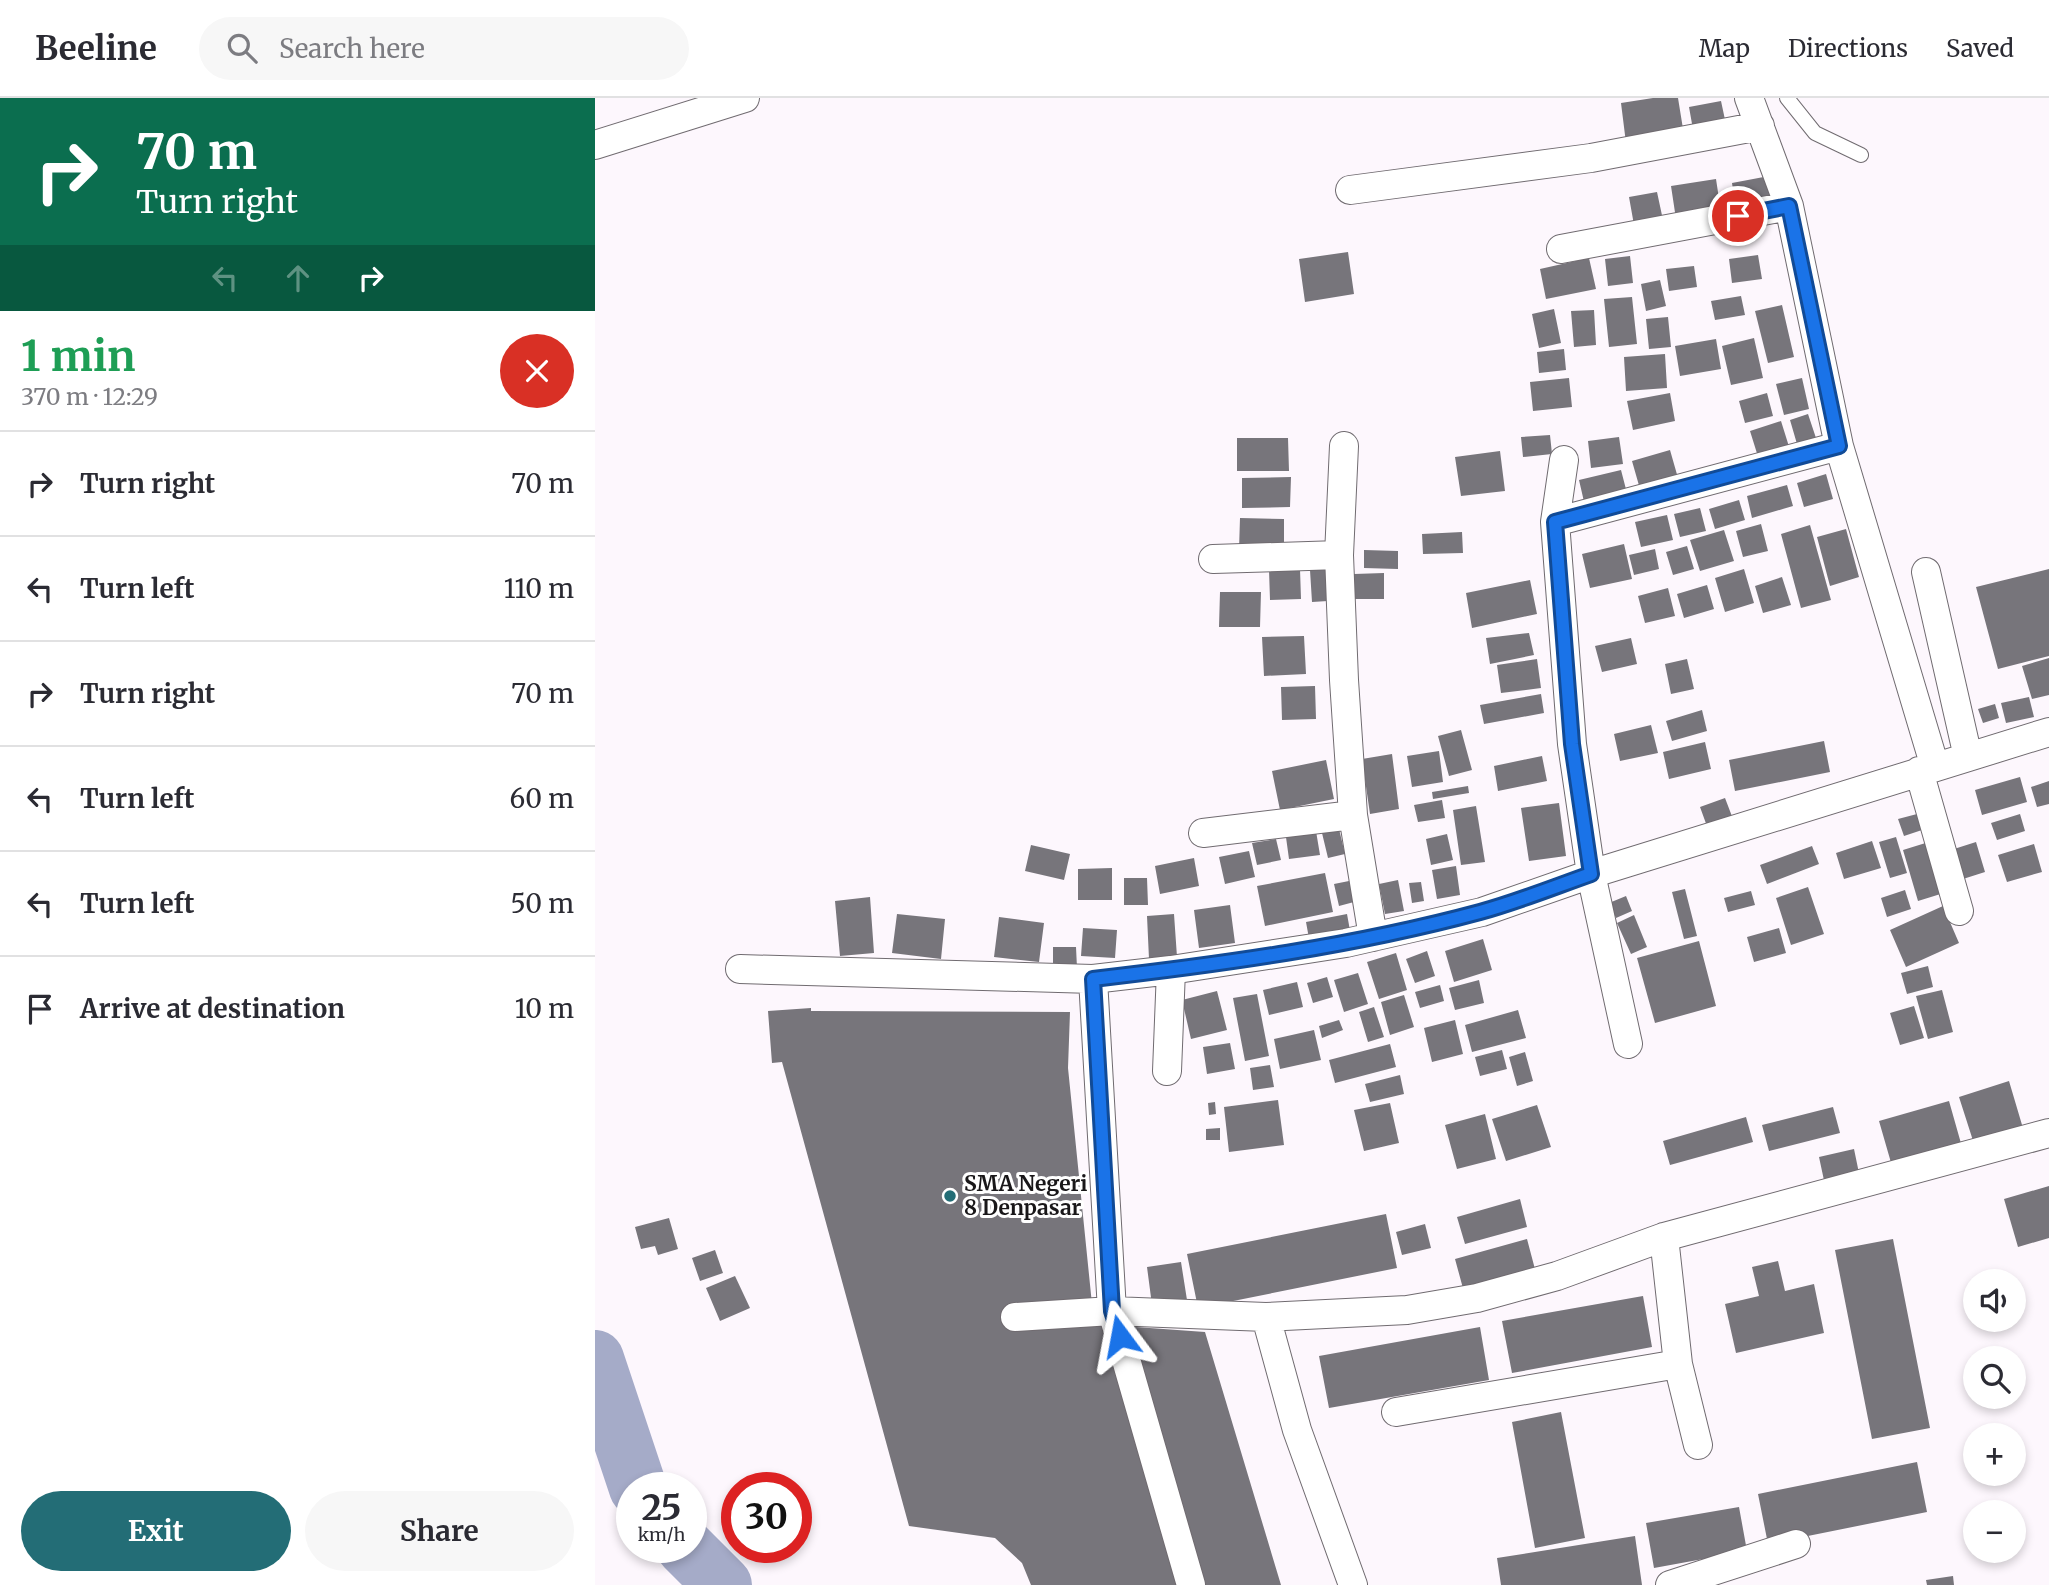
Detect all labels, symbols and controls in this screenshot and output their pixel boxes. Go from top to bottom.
search box [199,17,689,80]
text: Beeline [35,28,157,69]
icon: search [223,29,261,67]
text: Search here [279,32,425,65]
text: Map [1699,33,1750,64]
text: Directions [1788,33,1908,64]
text: Saved [1946,33,2014,64]
text: 70 m [136,121,257,182]
icon: right [21,126,112,217]
text: Turn right [136,182,298,222]
pin [1708,186,1768,246]
icon: arrive [1719,197,1757,235]
icon: left [206,259,244,297]
icon: ahead [279,259,317,297]
icon: right [352,259,390,297]
text: 1 min [21,330,135,382]
button: close [500,334,574,408]
text: 370 m · 12:29 [21,382,158,411]
icon: right [21,465,59,503]
text: Turn right [80,467,215,500]
text: 70 m [511,467,574,500]
icon: left [21,570,59,608]
text: Turn left [80,572,194,605]
text: 110 m [504,572,574,605]
icon: right [21,675,59,713]
text: Turn right [80,677,215,710]
text: 70 m [511,677,574,710]
icon: left [21,780,59,818]
text: Turn left [80,782,194,815]
text: 60 m [510,782,574,815]
icon: left [21,885,59,923]
text: Turn left [80,887,194,920]
text: 50 m [510,887,574,920]
icon: arrive [21,990,59,1028]
text: Arrive at destination [80,992,345,1025]
text: 10 m [515,992,574,1025]
place label: SMA Negeri 8 Denpasar [964,1170,1087,1221]
marker: SMA Negeri 8 Denpasar [942,1188,958,1204]
map controls [1963,1269,2026,1563]
button: sound [1963,1269,2026,1332]
position arrow [1083,1299,1157,1373]
button: search [1963,1346,2026,1409]
button: + [1963,1423,2026,1486]
speed limit sign: 30 [721,1472,812,1563]
text: 25 [641,1486,682,1530]
button: Exit [21,1491,291,1571]
button: Share [305,1491,574,1571]
button: − [1963,1500,2026,1563]
text: km/h [638,1523,685,1546]

